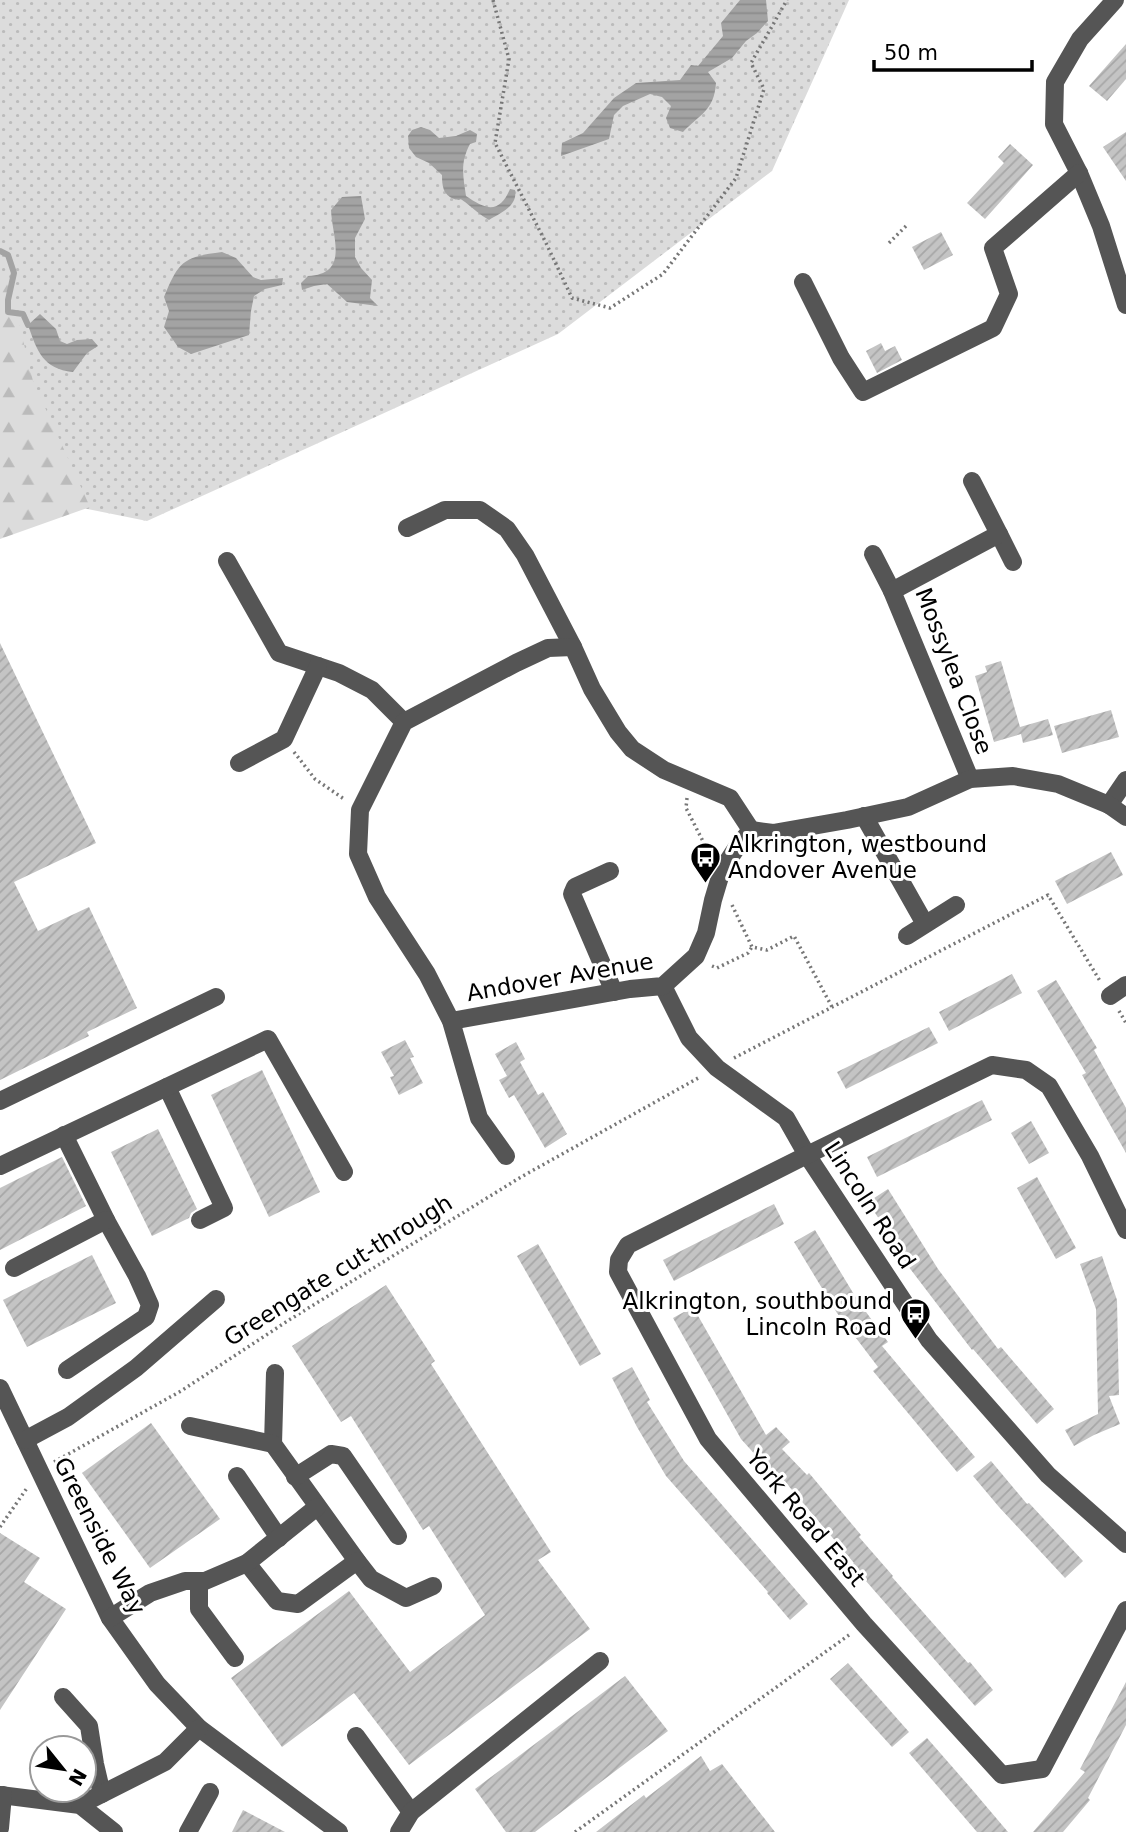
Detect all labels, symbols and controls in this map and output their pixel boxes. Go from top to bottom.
scale bar [874,28,1032,72]
text: 50 m [884,41,938,65]
street label: Mossylea Close [910,584,998,758]
place label: Alkrington, westbound Andover Avenue [728,831,987,883]
bus stop icon: Alkrington, westbound Andover Avenue [688,840,722,884]
street label: Andover Avenue [465,948,655,1006]
street label: Lincoln Road [819,1136,921,1274]
street label: Greengate cut-through [219,1189,457,1351]
place label: Alkrington, southbound Lincoln Road [623,1288,892,1340]
bus stop icon: Alkrington, southbound Lincoln Road [898,1297,932,1341]
street label: York Road East [741,1444,871,1591]
street label: Greenside Way [49,1453,151,1619]
north arrow [28,1734,98,1804]
text: N [64,1765,91,1790]

